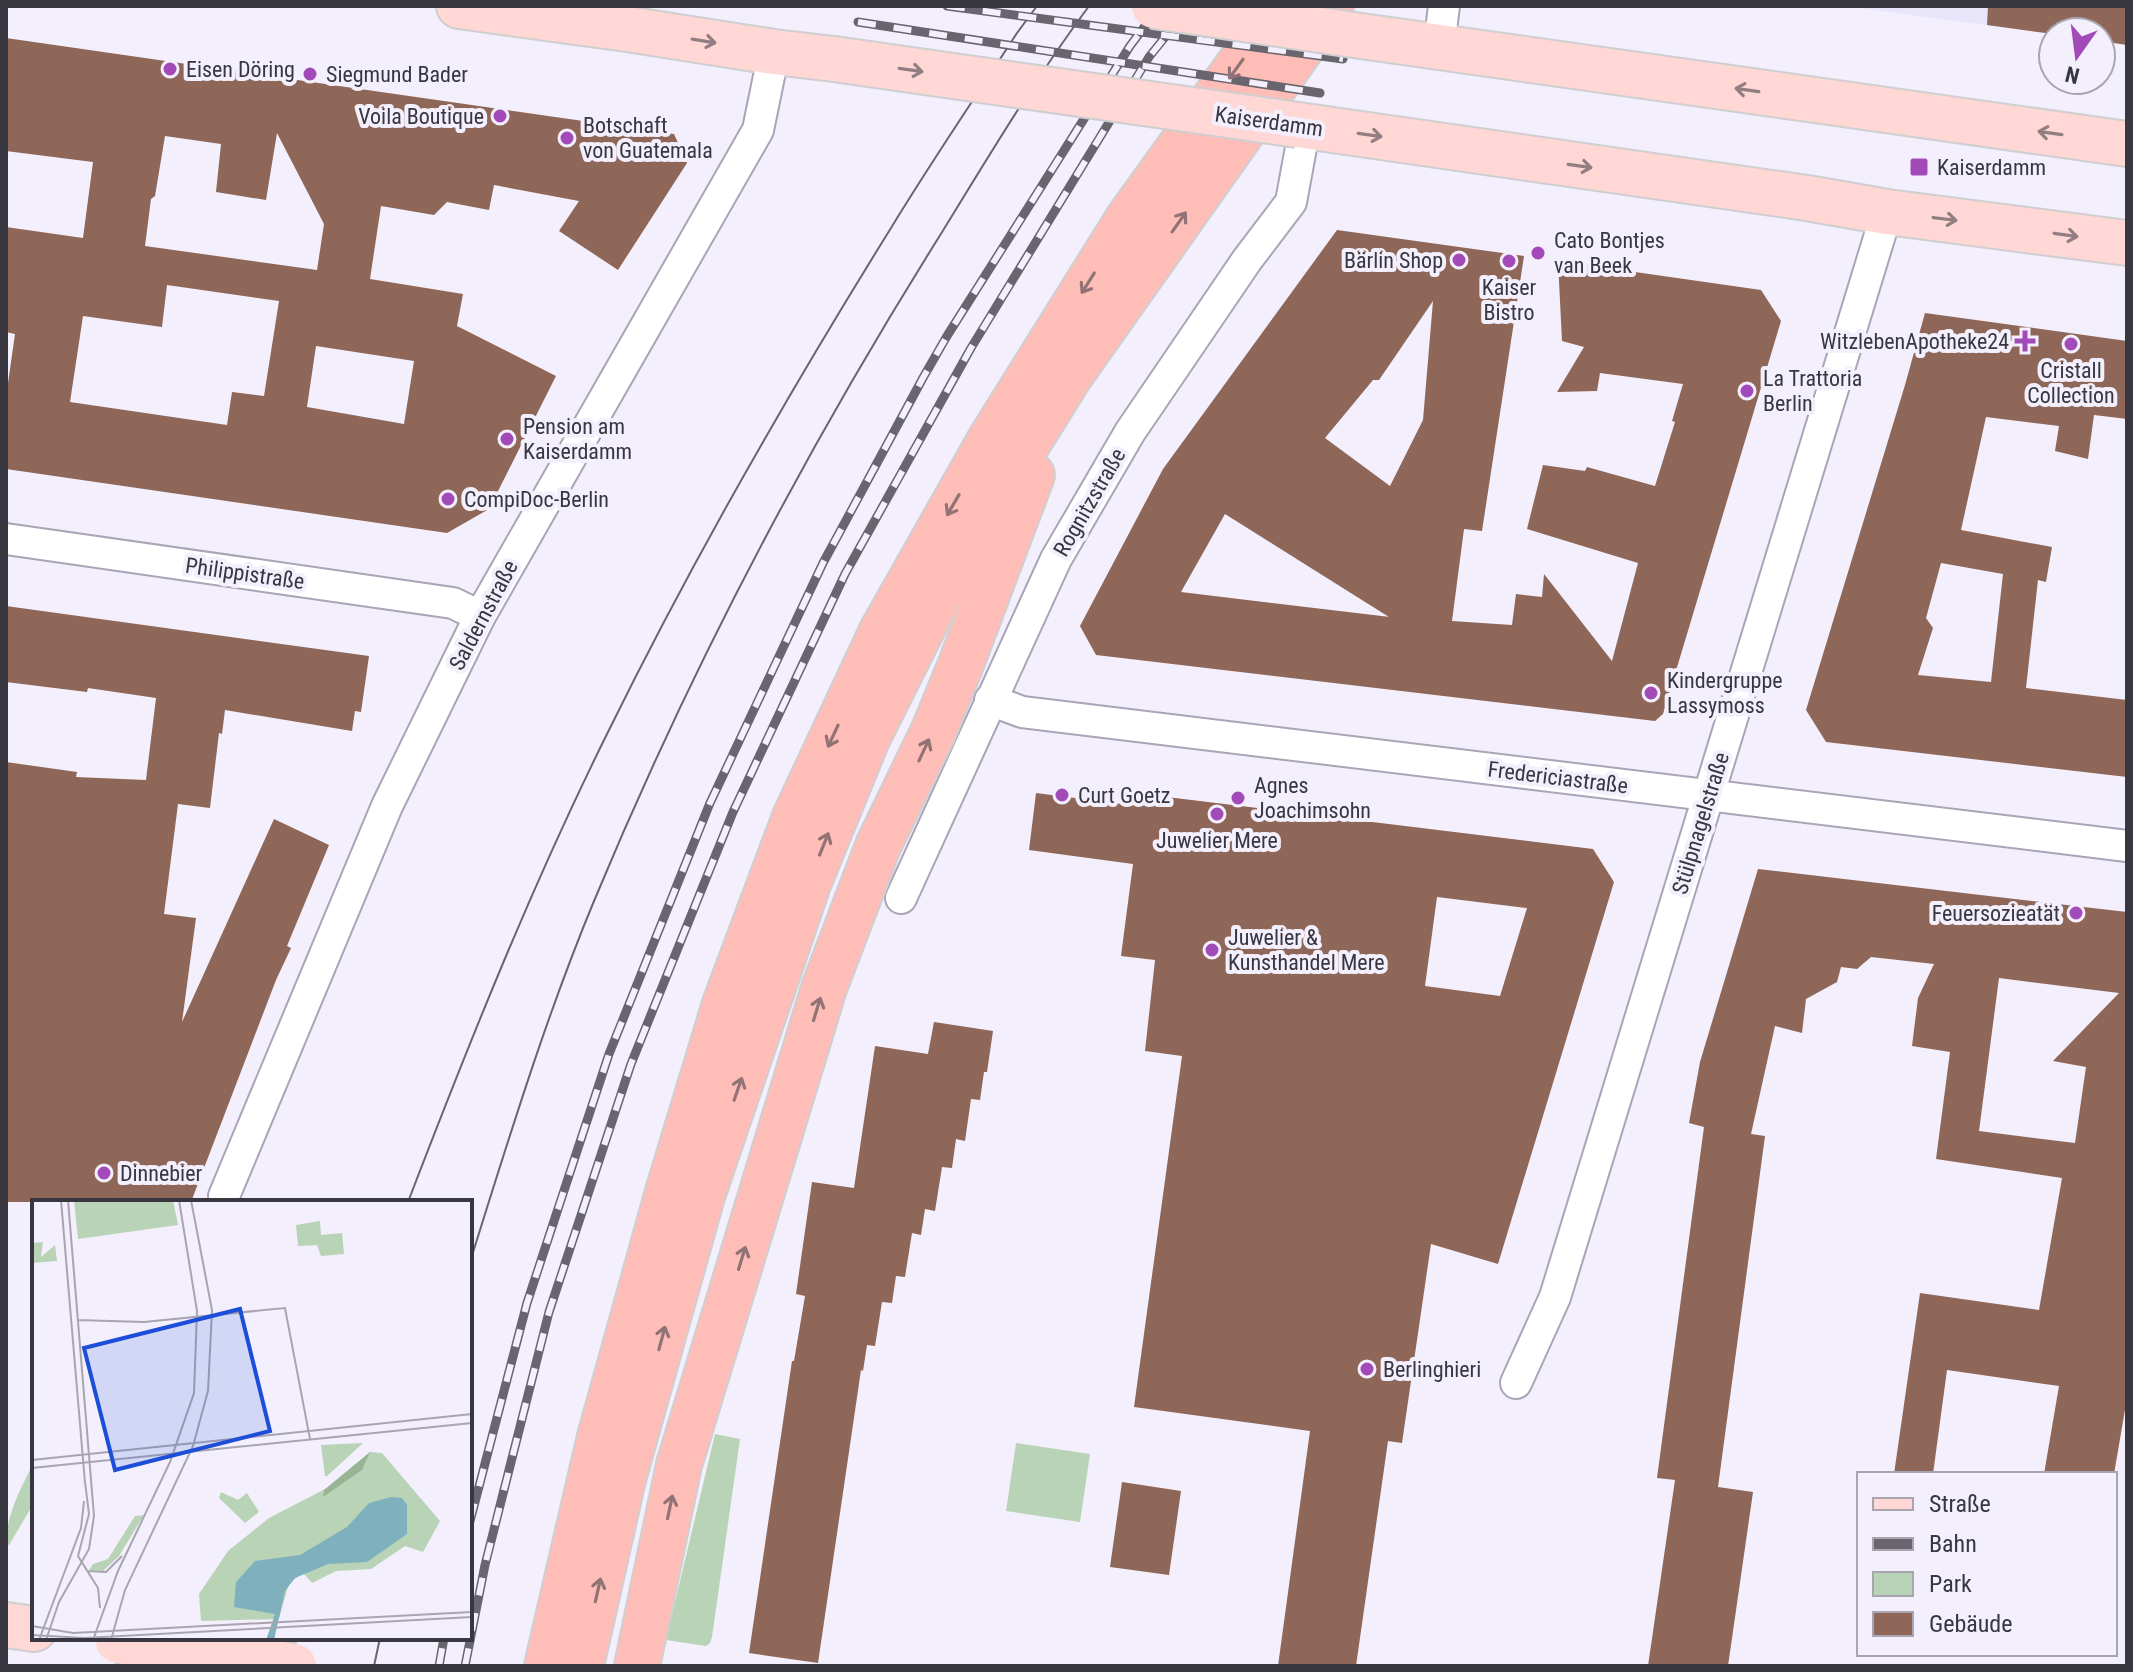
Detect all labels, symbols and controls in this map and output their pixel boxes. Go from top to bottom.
north arrow [2037,16,2117,96]
one-way arrow [691,34,717,49]
place label: Eisen Döring [186,57,295,82]
one-way arrow [1228,58,1244,80]
marker: Eisen Döring [161,60,179,78]
text: N [2063,61,2082,89]
place label: Siegmund Bader [326,62,468,87]
one-way arrow [898,63,923,78]
marker: Siegmund Bader [301,65,319,83]
one-way arrow [1735,82,1760,97]
street label: Kaiserdamm [1213,102,1325,141]
place label: Voila Boutique [358,104,484,129]
marker: Voila Boutique [491,107,509,125]
place label: Botschaft von Guatemala [583,113,713,163]
one-way arrow [2038,125,2063,140]
one-way arrow [1357,128,1382,143]
marker: Botschaft von Guatemala [558,129,576,147]
place label: Kaiserdamm [1937,155,2046,180]
marker: Kaiserdamm [1908,156,1930,178]
one-way arrow [1567,159,1593,174]
one-way arrow [1171,211,1187,233]
one-way arrow [1932,212,1958,227]
place label: Cato Bontjes van Beek [1554,228,1665,278]
one-way arrow [2053,228,2078,243]
marker: Cato Bontjes van Beek [1529,244,1547,262]
place label: Bärlin Shop [1344,248,1443,273]
marker: Bärlin Shop [1450,251,1468,269]
marker: Kaiser Bistro [1500,252,1518,270]
one-way arrow [1080,272,1097,294]
place label: Kaiser Bistro [1482,275,1537,325]
place label: WitzlebenApotheke24 [1820,329,2009,354]
marker: WitzlebenApotheke24 [2016,332,2034,350]
marker: Cristall Collection [2062,335,2080,353]
place label: Cristall Collection [2027,358,2115,408]
place label: La Trattoria Berlin [1763,366,1862,416]
marker: La Trattoria Berlin [1738,382,1756,400]
place label: Pension am Kaiserdamm [523,414,632,464]
marker: Pension am Kaiserdamm [498,430,516,448]
street label: Rognitzstraße [1048,444,1130,561]
place label: CompiDoc-Berlin [464,487,609,512]
marker: CompiDoc-Berlin [439,490,457,508]
one-way arrow [945,493,960,517]
street label: Philippistraße [184,553,306,594]
street label: Saldernstraße [444,556,523,674]
place label: Kindergruppe Lassymoss [1667,668,1783,718]
marker: Kindergruppe Lassymoss [1642,684,1660,702]
one-way arrow [825,723,840,747]
one-way arrow [917,739,932,763]
street label: Stülpnagelstraße [1667,749,1734,897]
street label: Fredericiastraße [1486,756,1629,798]
place label: Agnes Joachimsohn [1254,773,1371,823]
place label: Curt Goetz [1078,783,1170,808]
marker: Curt Goetz [1053,786,1071,804]
marker: Agnes Joachimsohn [1229,789,1247,807]
marker: Juwelier Mere [1208,805,1226,823]
place label: Juwelier Mere [1156,828,1278,853]
one-way arrow [818,832,832,857]
place label: Feuersozieatät [1932,901,2060,926]
marker: Feuersozieatät [2067,904,2085,922]
place label: Juwelier & Kunsthandel Mere [1228,925,1384,975]
marker: Juwelier & Kunsthandel Mere [1203,941,1221,959]
one-way arrow [811,996,826,1021]
one-way arrow [731,1077,746,1102]
place label: Dinnebier [120,1161,202,1186]
marker: Dinnebier [95,1164,113,1182]
inset map [32,1200,472,1640]
one-way arrow [735,1245,750,1271]
one-way arrow [656,1326,671,1352]
place label: Berlinghieri [1383,1357,1481,1382]
marker: Berlinghieri [1358,1360,1376,1378]
legend [1857,1472,2117,1656]
text: Straße [1929,1490,1991,1518]
one-way arrow [663,1495,678,1521]
text: Bahn [1929,1530,1977,1558]
text: Park [1929,1570,1972,1598]
one-way arrow [591,1578,606,1603]
text: Gebäude [1929,1610,2013,1638]

